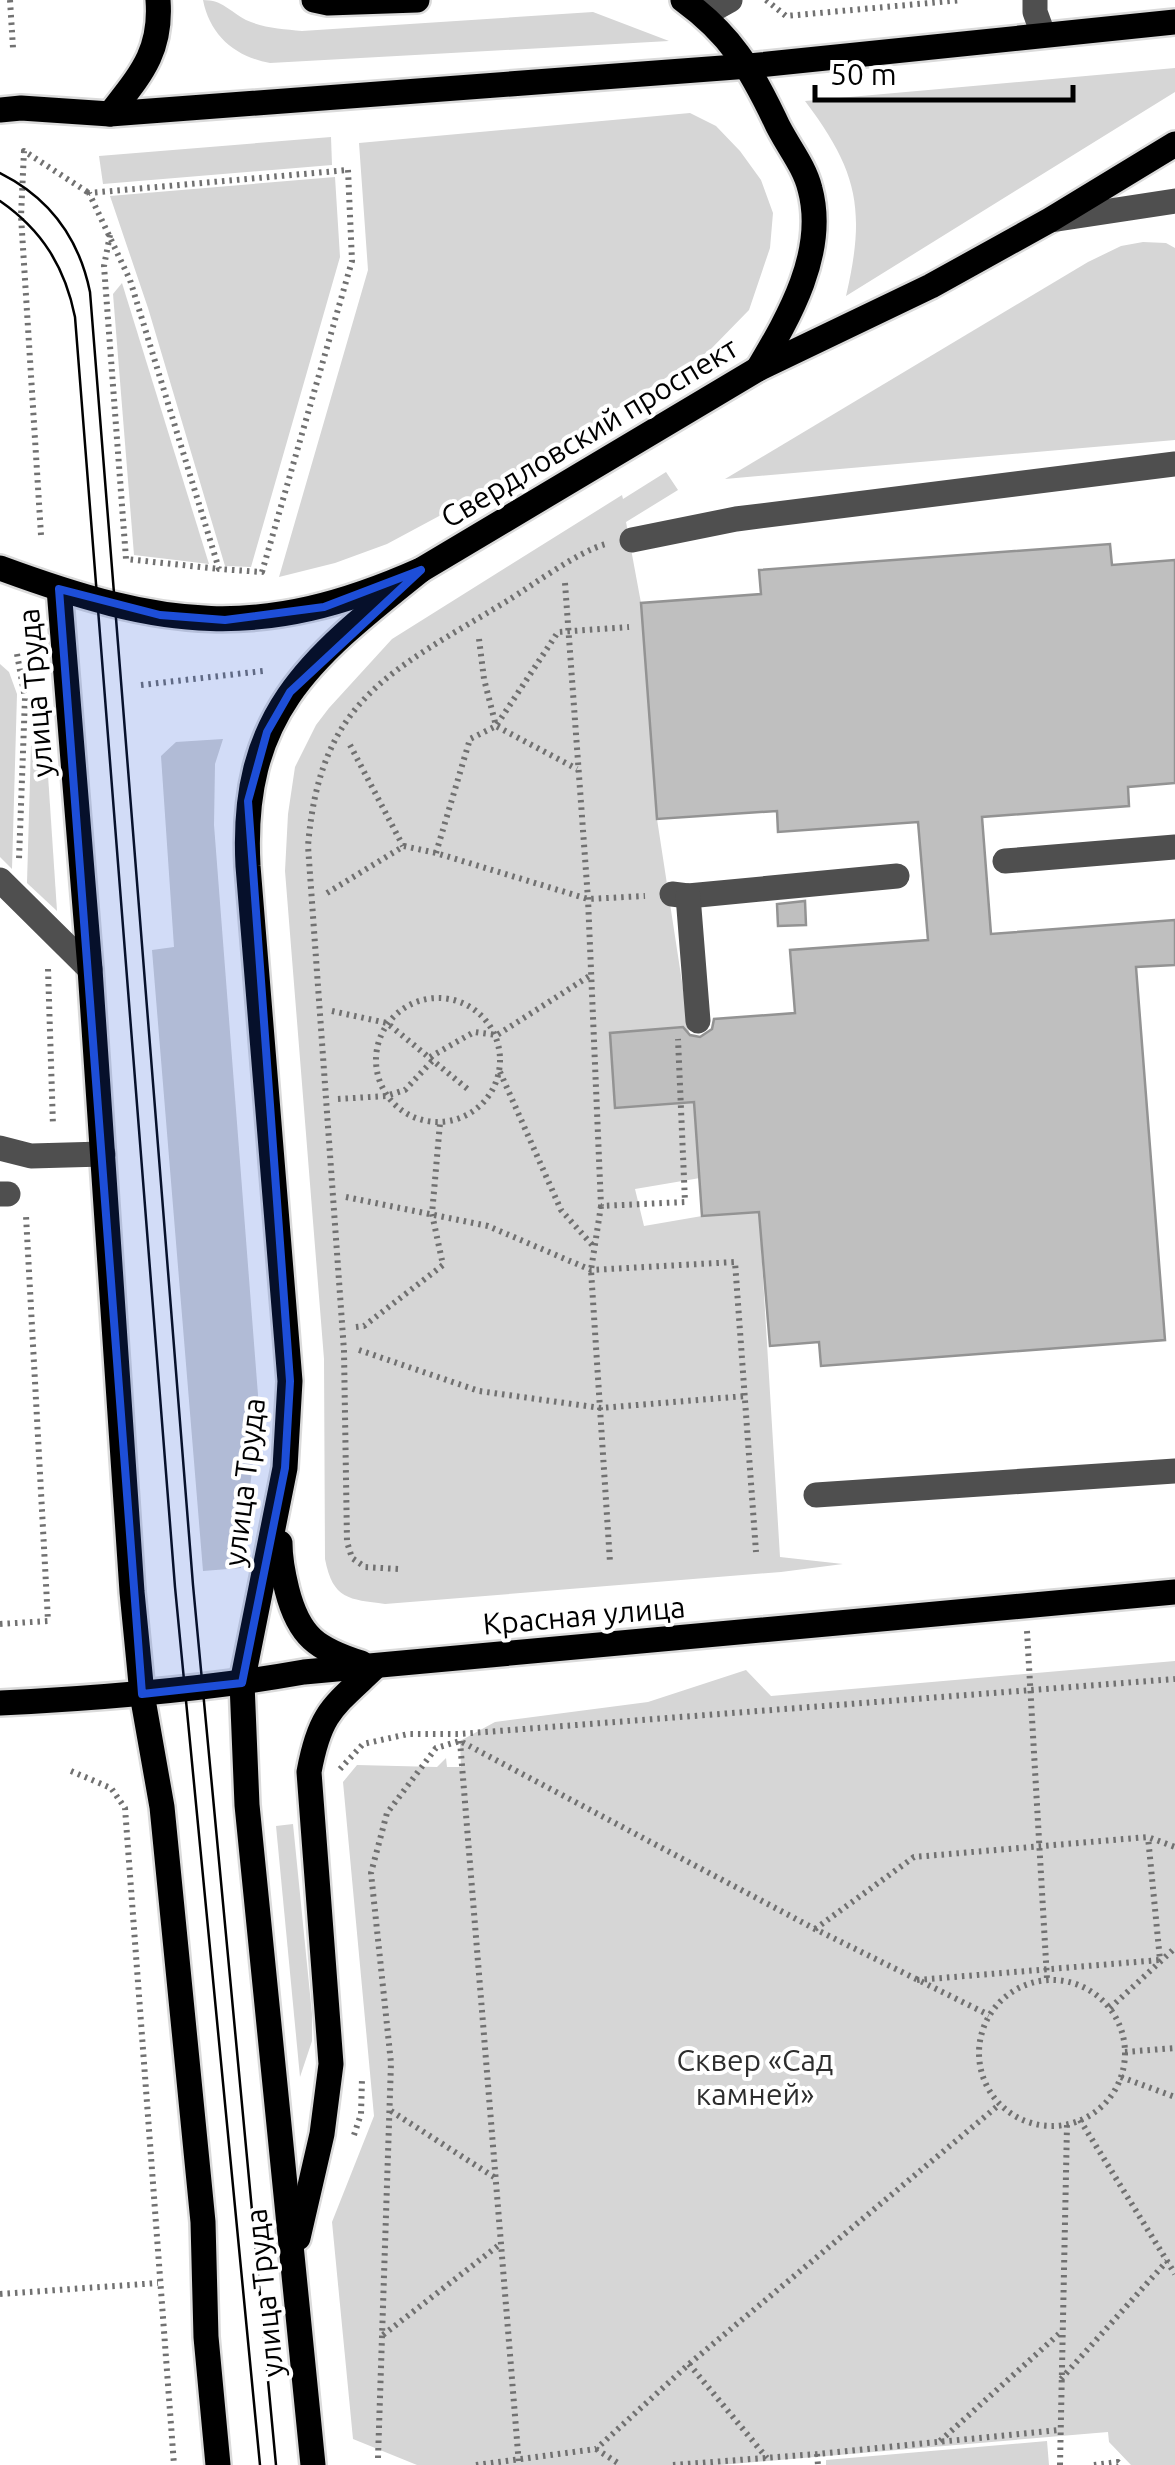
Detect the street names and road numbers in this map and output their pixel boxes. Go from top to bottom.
street label: Свердловский проспект [435,330,743,534]
street label: улица Труда [11,607,59,779]
street label: улица Труда [217,1396,271,1568]
street label: Красная улица [481,1589,687,1641]
street label: улица Труда [238,2207,290,2379]

